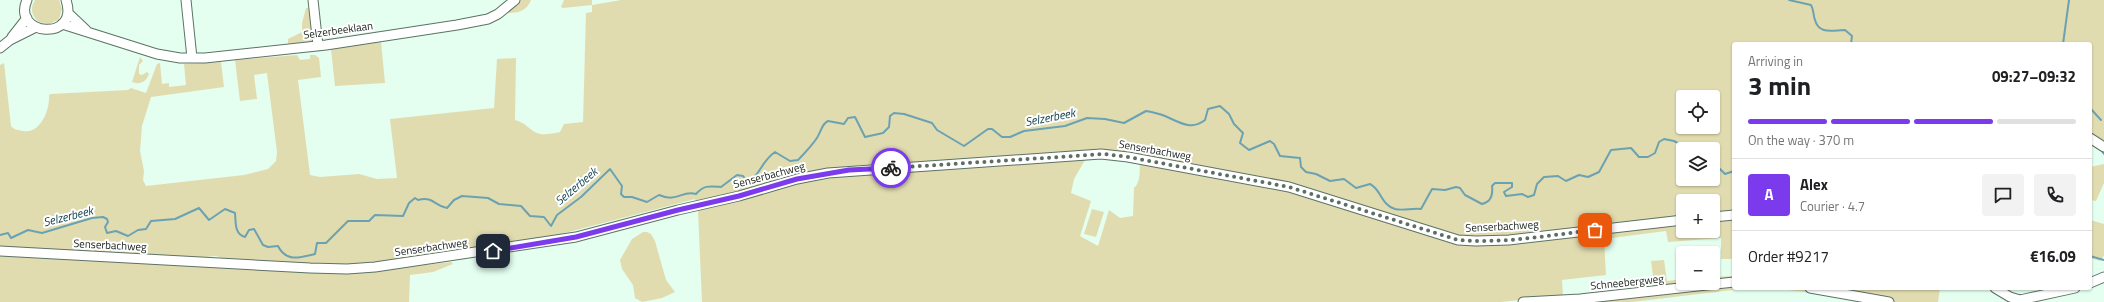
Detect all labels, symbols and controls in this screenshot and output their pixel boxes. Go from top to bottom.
street label: Selzerbeeklaan [302,17,374,43]
text: Arriving in [1748,51,1803,71]
text: 09:27–09:32 [1992,65,2076,88]
text: 3 min [1748,66,1811,105]
map controls [1676,90,1720,290]
button: locate [1676,90,1720,134]
water label: Selzerbeek [1023,103,1078,131]
text: On the way · 370 m [1748,130,1854,150]
street label: Senserbachweg [1117,136,1193,164]
button: layers [1676,142,1720,186]
courier [871,148,911,188]
icon: bike [880,157,902,179]
street label: Senserbachweg [731,158,807,192]
water label: Selzerbeek [550,161,603,210]
text: Alex [1800,173,1828,196]
button: chat [1982,174,2024,216]
button: phone [2034,174,2076,216]
text: A [1764,183,1774,206]
button: + [1676,194,1720,238]
text: Courier · 4.7 [1800,196,1865,216]
water label: Selzerbeek [41,200,97,231]
pin [1578,213,1612,247]
street label: Senserbachweg [1465,216,1539,236]
icon: bag [1584,219,1606,241]
street label: Senserbachweg [394,234,469,260]
pin [476,234,510,268]
street label: Senserbachweg [73,235,147,255]
icon: home [482,240,504,262]
text: Order #9217 [1748,245,1829,268]
text: €16.09 [2030,245,2076,268]
button: − [1676,246,1720,290]
street label: Schneebergweg [1589,270,1665,294]

